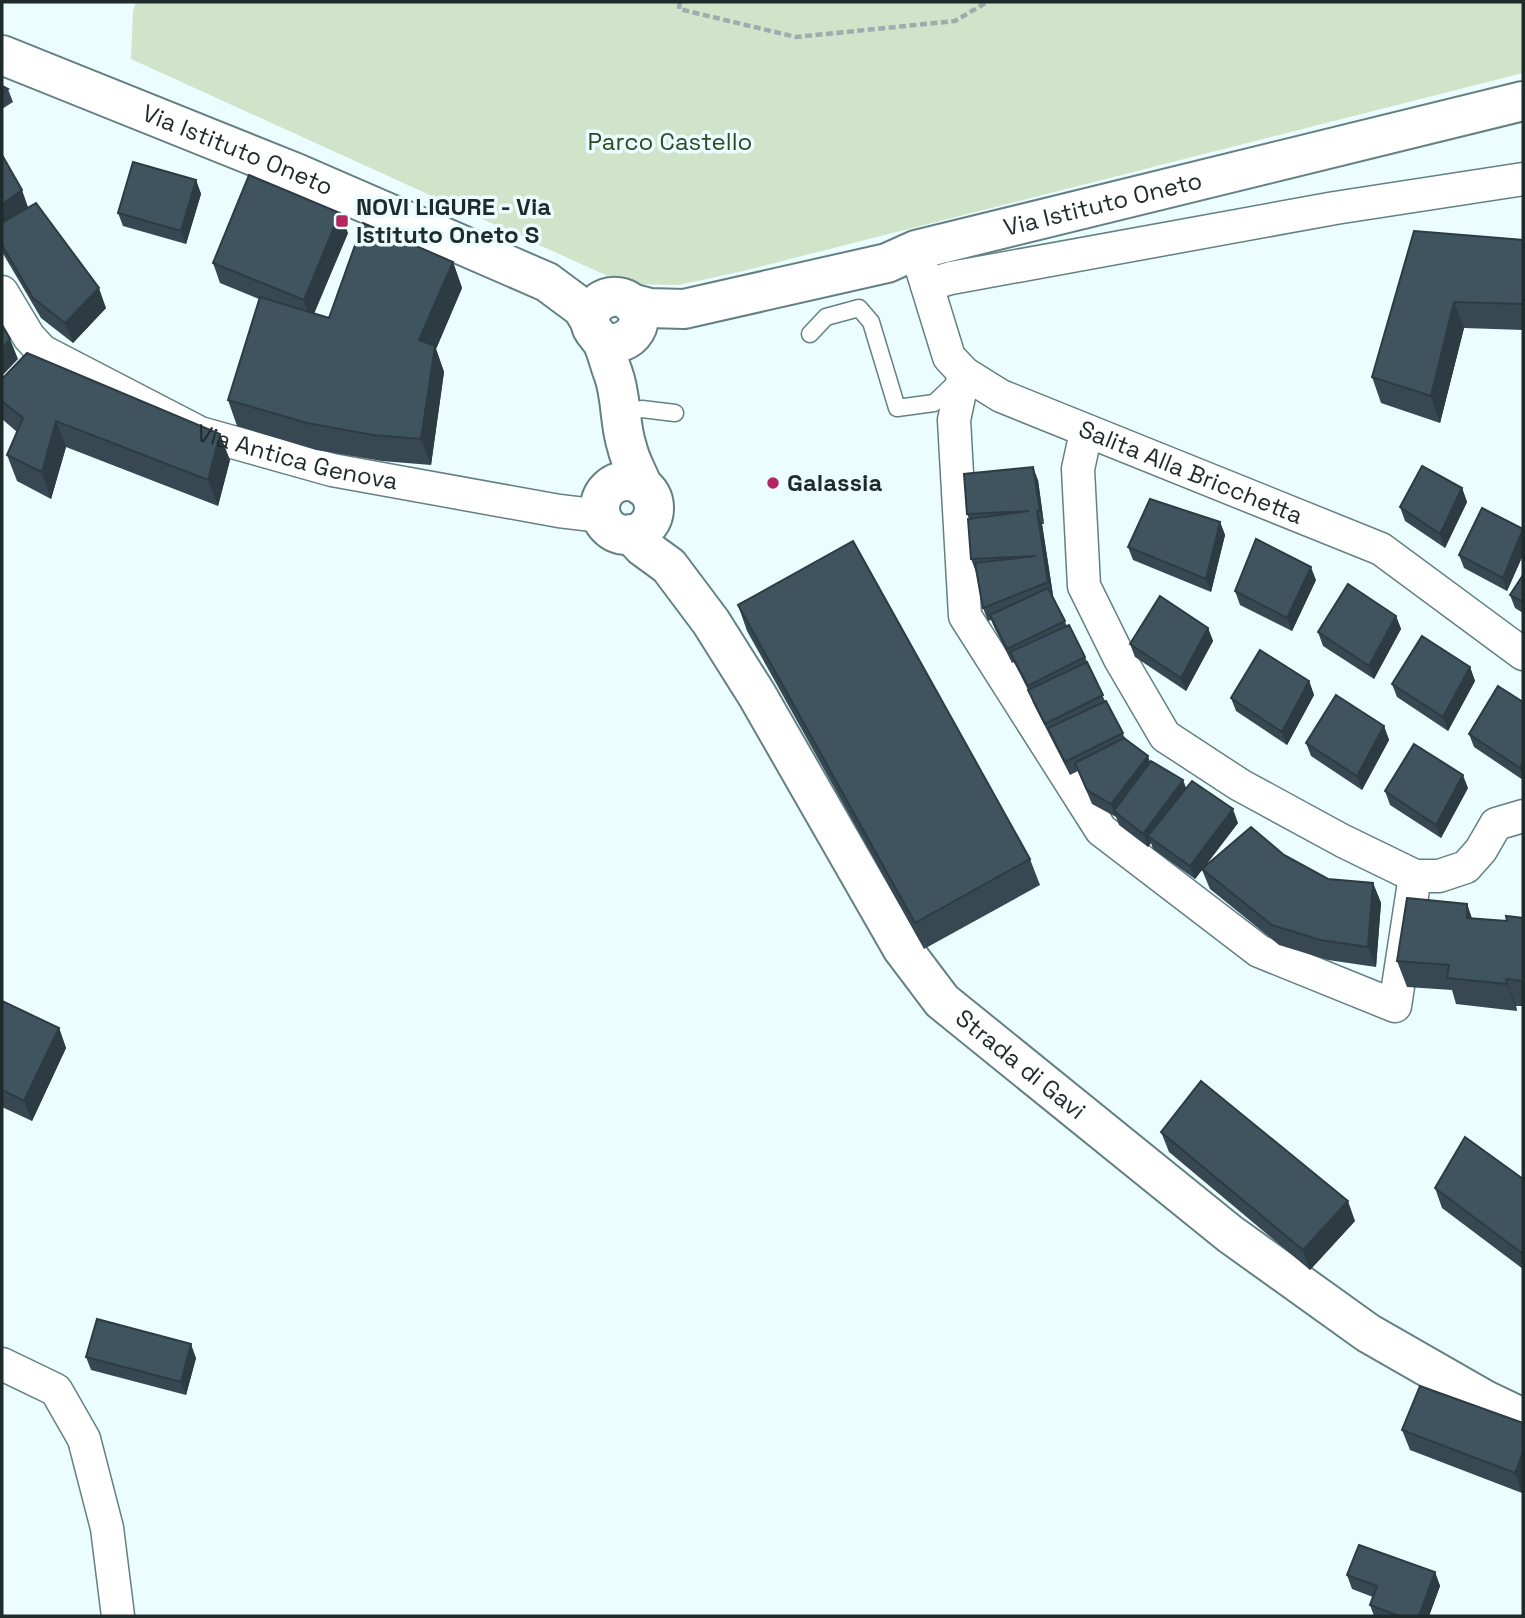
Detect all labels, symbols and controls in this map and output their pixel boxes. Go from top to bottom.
street label: Via Istituto Oneto [138,97,338,202]
park label: Parco Castello [588,126,752,157]
street label: Via Istituto Oneto [1000,164,1205,243]
place label: NOVI LIGURE - Via Istituto Oneto S [356,191,551,250]
marker: NOVI LIGURE - Via Istituto Oneto S [334,213,350,229]
street label: Salita Alla Bricchetta [1074,413,1308,531]
street label: Via Antica Genova [193,417,401,497]
place label: Galassia [787,467,882,498]
marker: Galassia [765,475,781,491]
street label: Strada di Gavi [949,1002,1092,1126]

